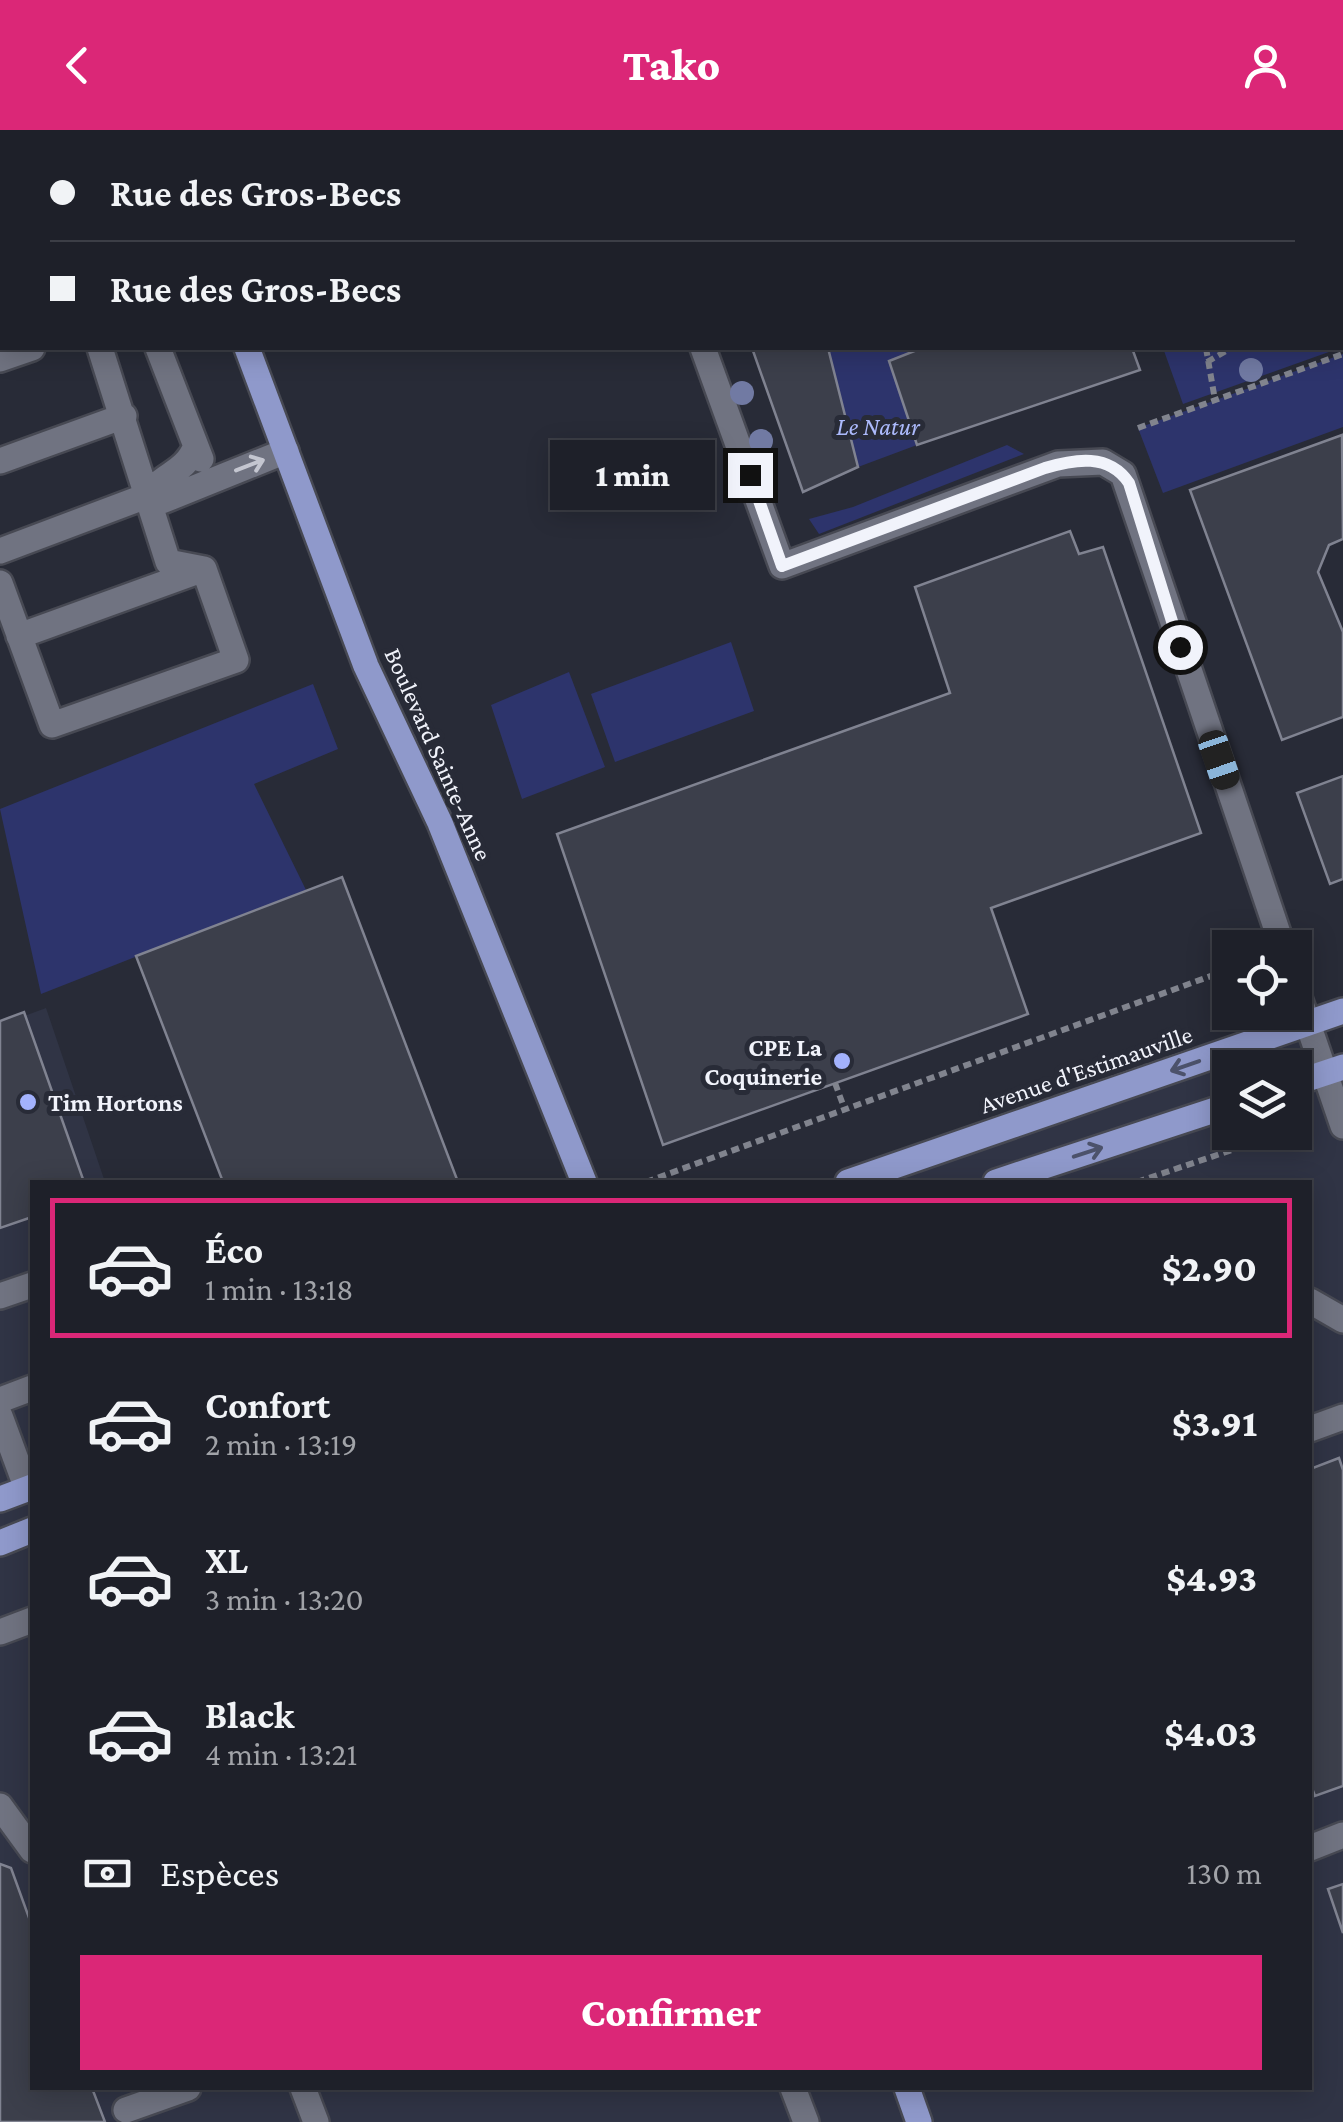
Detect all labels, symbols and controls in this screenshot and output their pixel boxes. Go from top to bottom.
icon: back [50,38,105,93]
icon: person [1238,38,1293,93]
text: Tako [623,40,720,90]
text: Rue des Gros-Becs [110,172,401,214]
text: Rue des Gros-Becs [110,268,401,310]
park label: Le Natur [836,413,921,440]
callout: 1 min [550,440,715,510]
route end [728,453,773,498]
one-way arrow [233,455,264,473]
text: 1 min [595,457,670,493]
route start [1158,625,1203,670]
street label: Boulevard Sainte-Anne [380,644,498,865]
car [1195,727,1243,793]
map controls [1212,930,1312,1150]
button: locate [1212,930,1312,1030]
street label: Avenue d'Estimauville [977,1020,1196,1118]
place label: CPE La Coquinerie [704,1034,823,1090]
marker: CPE La Coquinerie [831,1050,853,1072]
button: layers [1212,1050,1312,1150]
one-way arrow [1169,1059,1201,1077]
place label: Tim Hortons [48,1089,183,1116]
marker: Tim Hortons [17,1091,39,1113]
one-way arrow [1072,1141,1104,1159]
icon: car [85,1223,175,1313]
text: Éco [205,1229,263,1271]
text: $2.90 [1162,1247,1257,1289]
text: 1 min · 13:18 [205,1271,354,1307]
icon: car [85,1378,175,1468]
text: Confort [205,1384,330,1426]
text: $3.91 [1172,1402,1257,1444]
text: 2 min · 13:19 [205,1426,357,1462]
icon: car [85,1533,175,1623]
text: XL [205,1539,248,1581]
text: $4.93 [1166,1557,1257,1599]
text: 3 min · 13:20 [205,1581,364,1617]
icon: car [85,1688,175,1778]
text: Black [205,1694,294,1736]
text: $4.03 [1164,1712,1257,1754]
text: 4 min · 13:21 [205,1736,357,1772]
icon: cash [80,1846,135,1901]
text: Espèces [160,1852,279,1894]
text: 130 m [1186,1855,1262,1891]
button: Confirmer [80,1955,1262,2070]

